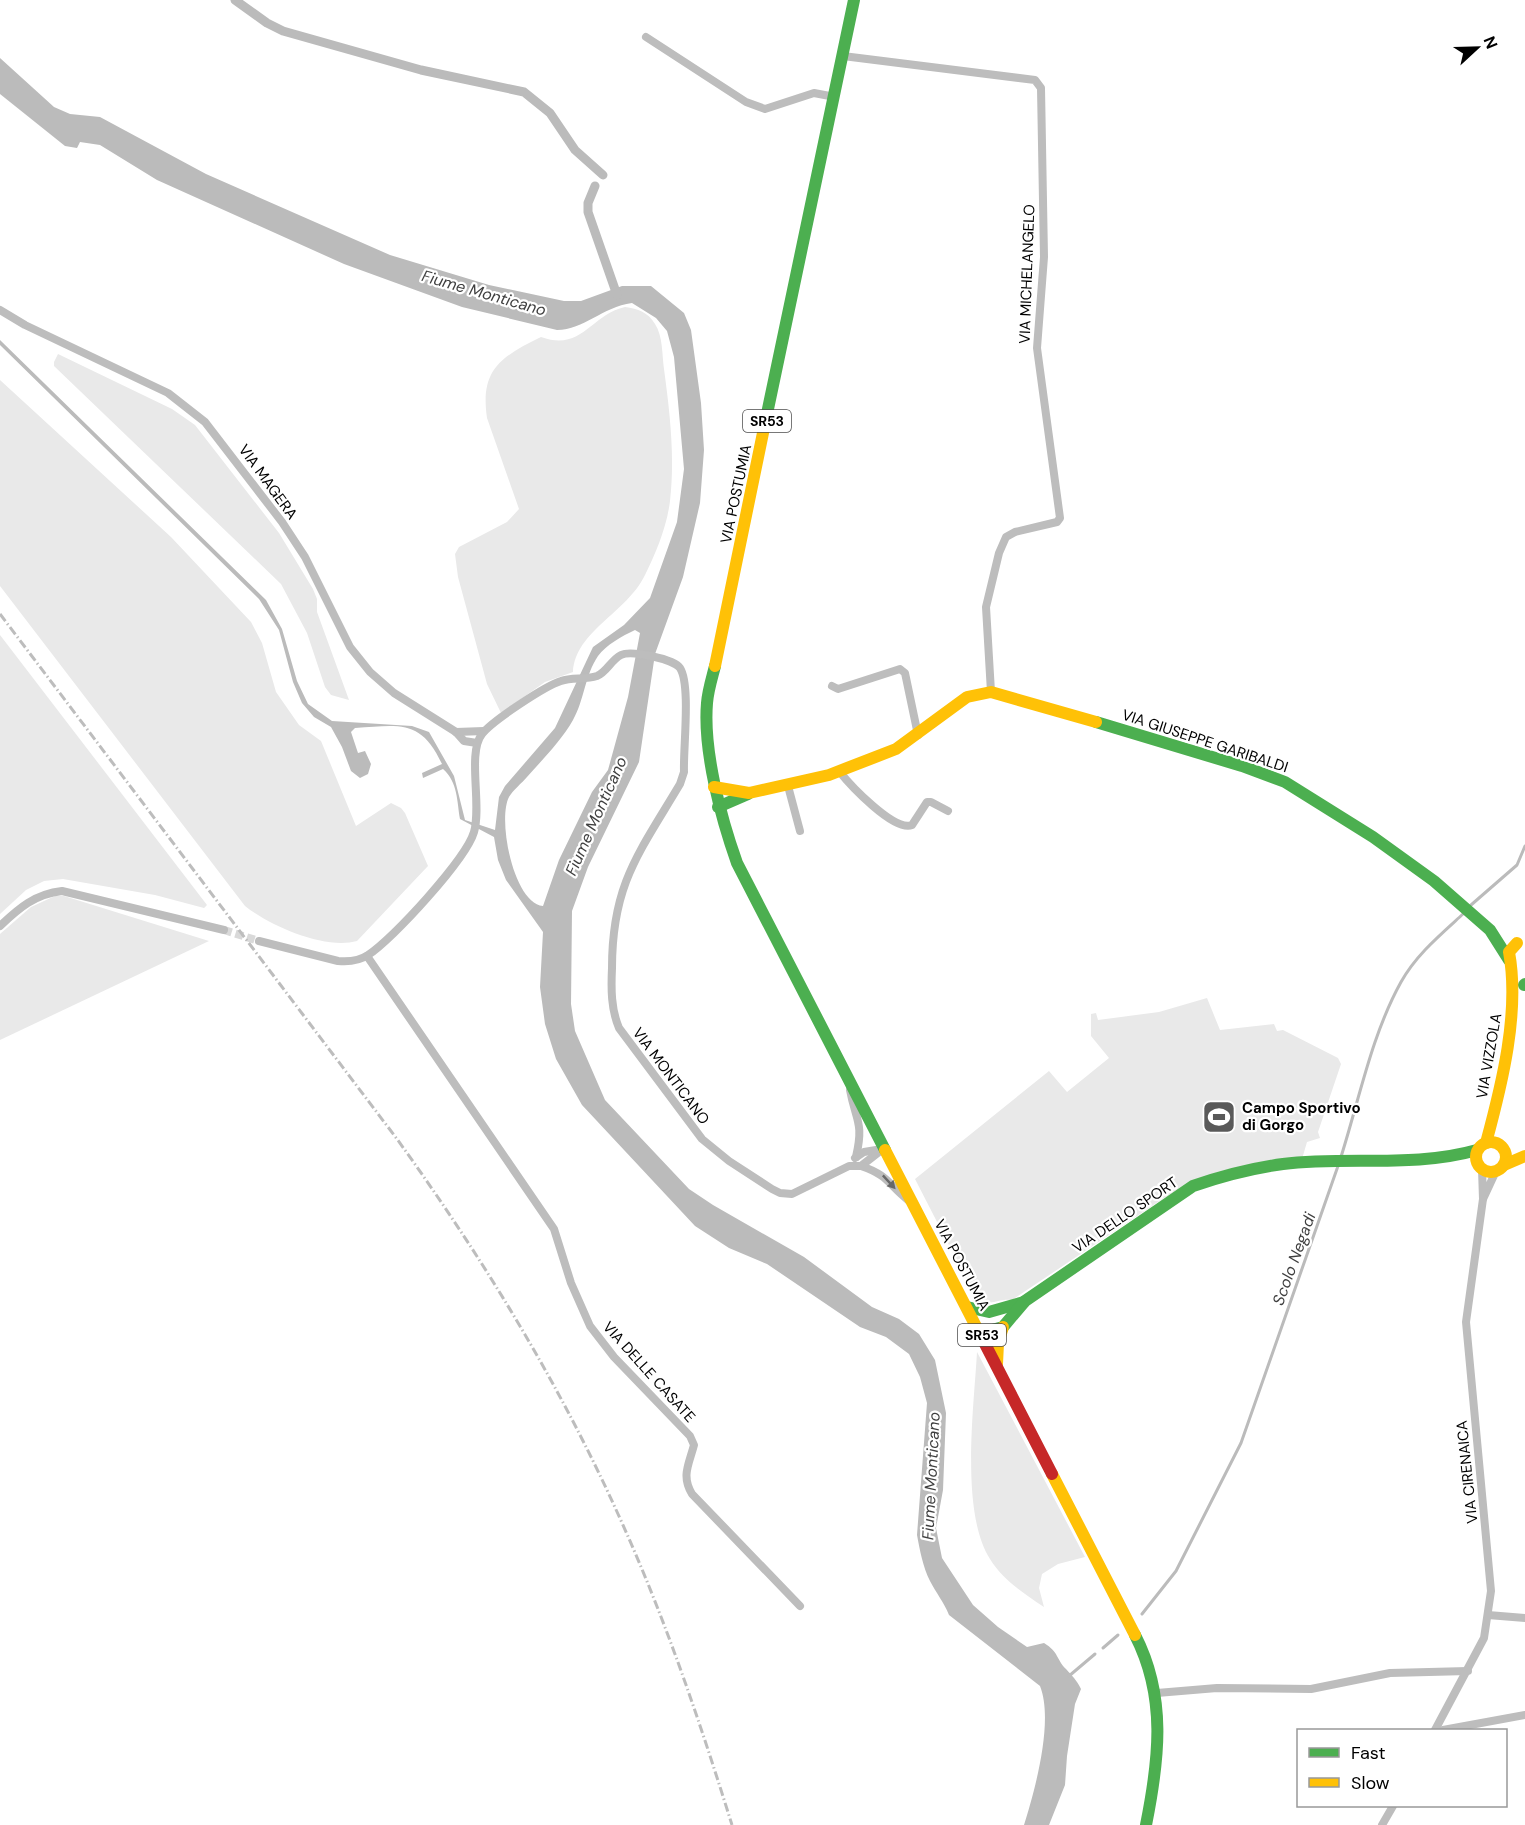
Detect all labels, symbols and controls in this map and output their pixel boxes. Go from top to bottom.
north arrow [1447,18,1507,78]
text: N [1479,33,1502,52]
street label: VIA MICHELANGELO [1015,204,1039,344]
water label: Fiume Monticano [419,265,549,321]
road number: SR53 [743,410,791,432]
street label: VIA MAGERA [234,440,302,524]
street label: VIA POSTUMIA [716,443,756,545]
street label: VIA GIUSEPPE GARIBALDI [1119,705,1291,777]
water label: Fiume Monticano [560,753,632,879]
street label: VIA VIZZOLA [1472,1012,1506,1100]
street label: VIA MONTICANO [628,1023,714,1129]
place label: Campo Sportivo di Gorgo [1242,1098,1361,1135]
sports icon: Campo Sportivo di Gorgo [1201,1099,1237,1135]
street label: VIA DELLO SPORT [1068,1172,1182,1258]
one-way arrow [882,1175,896,1190]
water label: Scolo Negadi [1267,1209,1321,1308]
street label: VIA POSTUMIA [930,1216,994,1314]
street label: VIA DELLE CASATE [598,1317,700,1427]
road number: SR53 [958,1324,1006,1346]
water label: Fiume Monticano [917,1411,945,1541]
street label: VIA CIRENAICA [1452,1419,1482,1524]
legend [1297,1729,1507,1807]
text: Fast [1351,1741,1386,1765]
text: Slow [1351,1771,1390,1795]

